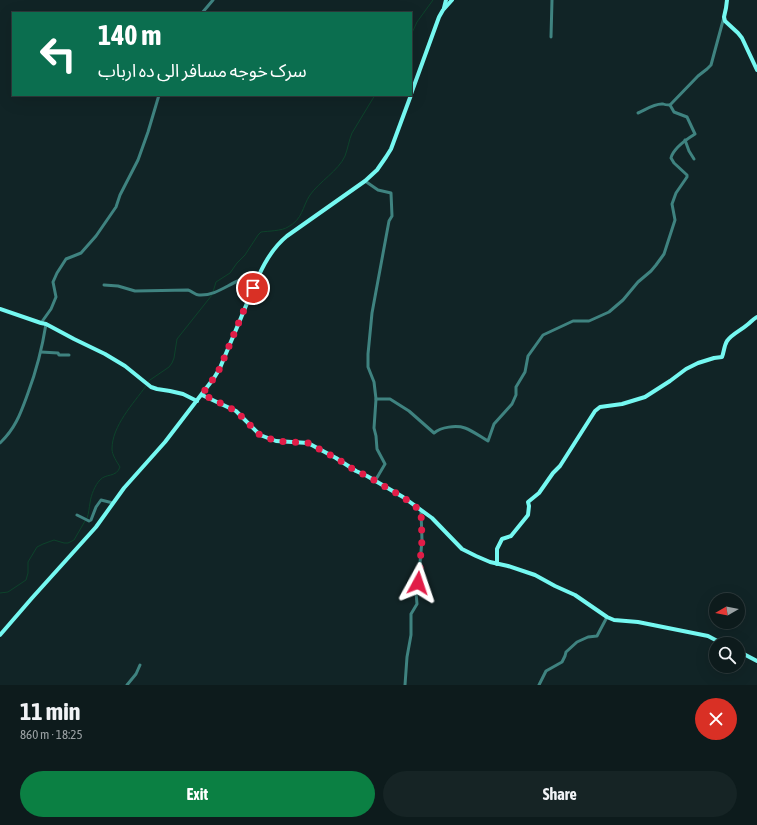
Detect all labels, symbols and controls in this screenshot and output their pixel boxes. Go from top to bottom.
text: 140 m [98,19,161,51]
icon: left [32,28,84,80]
text: سرک خوجه مسافر الی ده ارباب [98,60,307,81]
pin [236,271,270,305]
icon: arrive [242,277,264,299]
position arrow [397,562,439,604]
north arrow [709,593,745,629]
map controls [709,593,745,673]
button: search [709,637,745,673]
text: 11 min [20,698,80,725]
button: close [695,698,737,740]
text: 860 m · 18:25 [20,727,83,742]
button: Exit [20,771,375,817]
button: Share [383,771,737,817]

